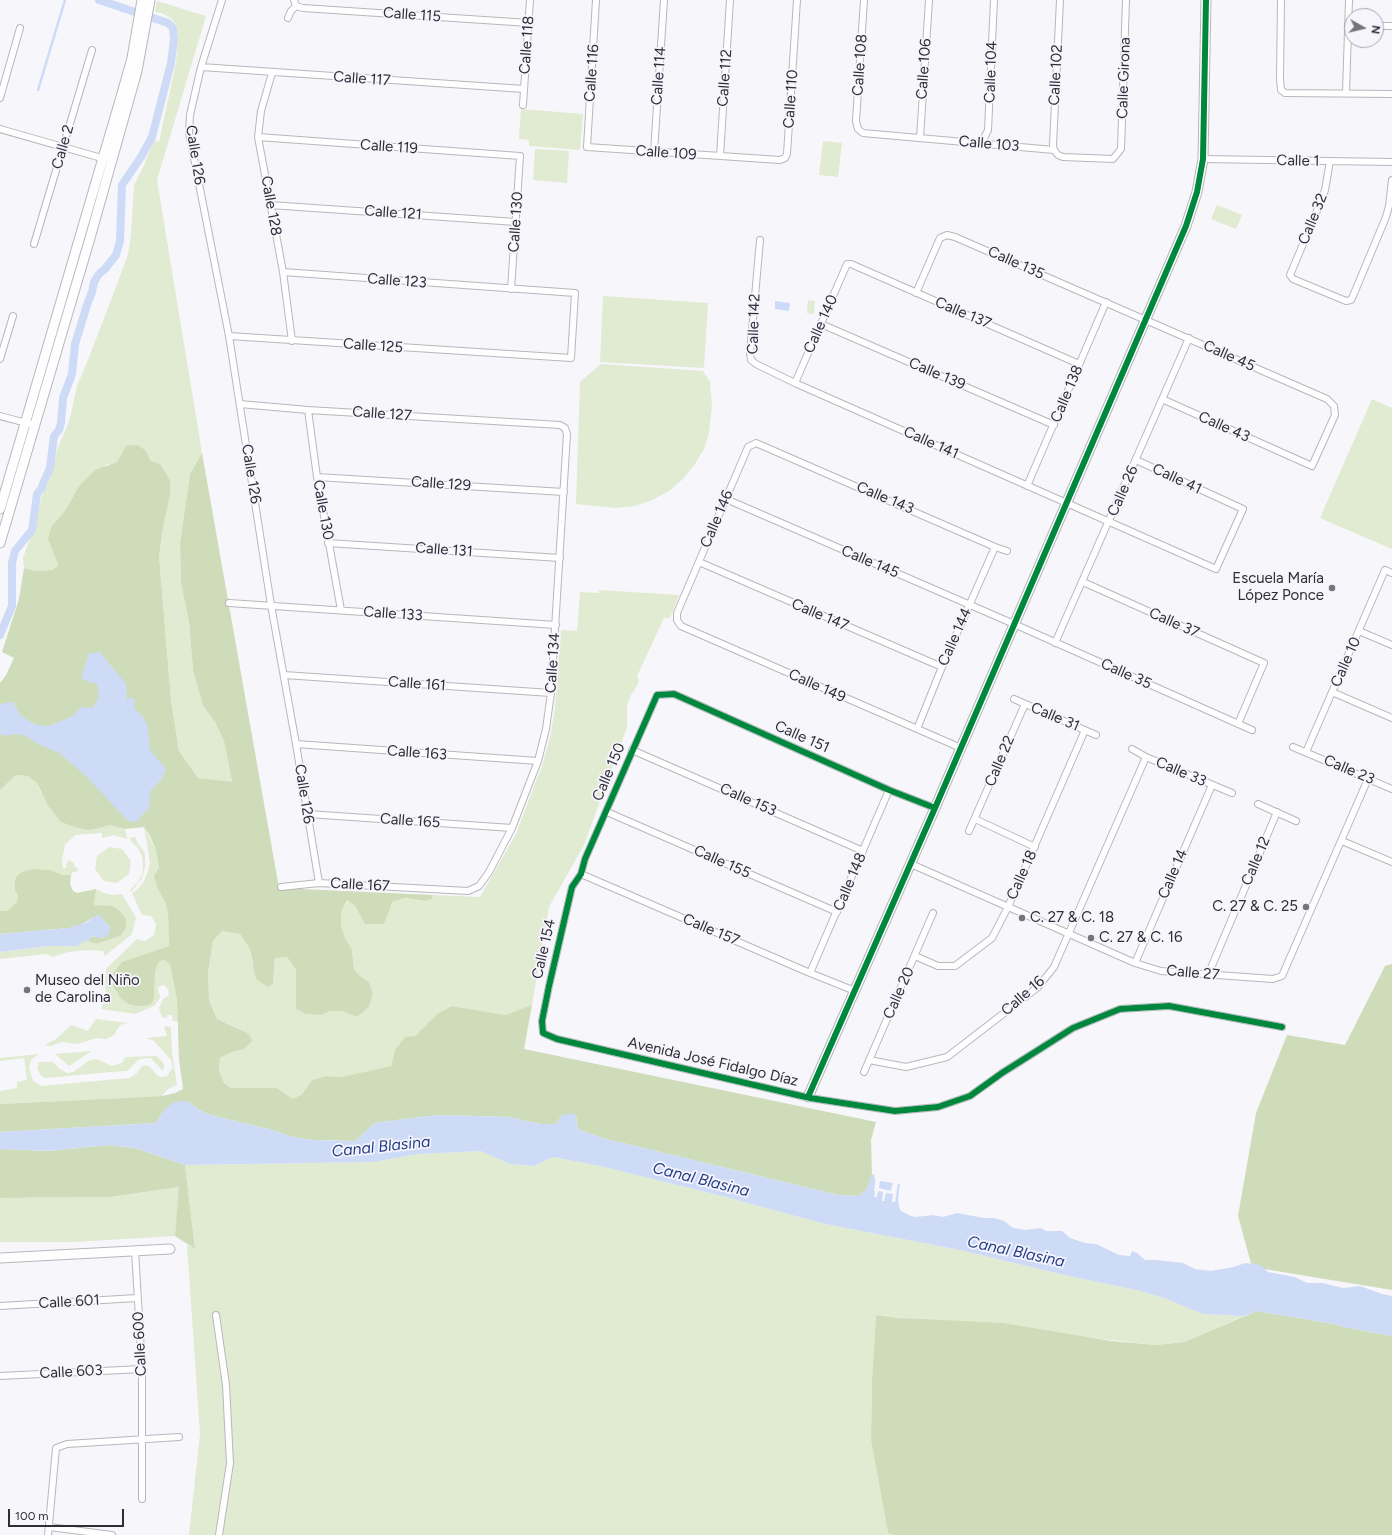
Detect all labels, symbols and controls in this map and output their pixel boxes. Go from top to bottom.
street label: Calle 115 [382,4,442,26]
north arrow [1344,8,1384,48]
street label: Calle 118 [516,15,538,75]
text: N [1368,24,1382,35]
street label: Calle 108 [849,33,871,97]
street label: Calle Girona [1114,37,1134,119]
street label: Calle 106 [913,38,935,100]
street label: Calle 104 [981,41,1001,103]
street label: Calle 116 [581,44,603,102]
street label: Calle 102 [1045,44,1067,106]
street label: Calle 114 [648,46,670,106]
street label: Calle 112 [714,49,736,107]
street label: Calle 117 [333,68,391,90]
street label: Calle 110 [780,69,802,129]
street label: Calle 2 [48,123,78,171]
street label: Calle 126 [181,124,209,186]
street label: Calle 103 [958,132,1020,156]
street label: Calle 119 [360,136,418,158]
street label: Calle 109 [635,142,697,164]
street label: Calle 1 [1276,152,1320,170]
street label: Calle 128 [257,175,285,237]
street label: Calle 130 [505,191,527,253]
street label: Calle 32 [1295,191,1331,247]
street label: Calle 121 [364,202,422,224]
street label: Calle 135 [985,243,1047,283]
street label: Calle 123 [367,270,427,292]
street label: Calle 140 [800,292,842,356]
street label: Calle 142 [744,293,764,355]
street label: Calle 137 [932,293,994,333]
street label: Calle 125 [342,335,404,357]
street label: Calle 45 [1200,337,1258,375]
street label: Calle 139 [906,354,968,394]
street label: Calle 138 [1047,363,1087,425]
street label: Calle 127 [352,403,412,425]
street label: Calle 43 [1195,408,1253,446]
street label: Calle 141 [901,423,961,463]
street label: Calle 126 [237,443,265,505]
street label: Calle 41 [1149,460,1205,498]
street label: Calle 26 [1104,463,1142,519]
street label: Calle 129 [410,473,472,495]
street label: Calle 130 [309,478,337,542]
street label: Calle 143 [854,478,916,518]
street label: Calle 146 [697,487,737,551]
street label: Calle 131 [415,539,473,561]
street label: Calle 145 [838,542,902,582]
place label: Escuela María López Ponce [1232,570,1324,605]
marker: Escuela María López Ponce [1327,583,1337,593]
street label: Calle 147 [789,595,851,635]
street label: Calle 133 [363,603,423,625]
street label: Calle 37 [1146,604,1202,642]
street label: Calle 144 [934,605,976,669]
street label: Calle 134 [542,632,564,694]
street label: Calle 10 [1327,634,1365,690]
street label: Calle 35 [1098,655,1154,693]
street label: Calle 149 [785,665,849,707]
street label: Calle 161 [388,673,446,695]
street label: Calle 31 [1028,699,1082,735]
street label: Calle 151 [772,717,832,757]
street label: Calle 22 [981,733,1019,789]
street label: Calle 150 [589,740,629,804]
street label: Calle 163 [387,742,447,764]
street label: Calle 23 [1321,751,1377,789]
street label: Calle 33 [1153,753,1209,791]
street label: Calle 126 [290,763,318,825]
street label: Calle 153 [717,780,779,820]
street label: Calle 165 [379,810,441,832]
street label: Calle 12 [1238,834,1274,888]
street label: Calle 155 [691,841,753,883]
street label: Calle 14 [1154,846,1192,902]
street label: Calle 18 [1003,847,1041,903]
street label: Calle 148 [830,850,870,914]
street label: Calle 167 [330,874,390,896]
place label: C. 27 & C. 25 [1212,898,1298,916]
marker: C. 27 & C. 25 [1301,902,1311,912]
place label: C. 27 & C. 18 [1030,909,1114,927]
street label: Calle 157 [680,910,742,950]
marker: C. 27 & C. 18 [1017,913,1027,923]
street label: Calle 154 [528,917,560,981]
place label: C. 27 & C. 16 [1099,929,1182,947]
marker: C. 27 & C. 16 [1086,933,1096,943]
street label: Calle 27 [1166,962,1220,984]
street label: Calle 20 [880,964,918,1022]
place label: Museo del Niño de Carolina [35,972,140,1007]
street label: Calle 16 [998,972,1048,1020]
marker: Museo del Niño de Carolina [22,985,32,995]
street label: Avenida José Fidalgo Díaz [626,1034,800,1090]
water label: Canal Blasina [331,1132,431,1162]
water label: Canal Blasina [651,1159,751,1201]
water label: Canal Blasina [966,1232,1066,1272]
street label: Calle 601 [38,1291,100,1313]
street label: Calle 600 [129,1311,151,1377]
street label: Calle 603 [39,1361,103,1383]
scale bar [10,1501,126,1527]
text: 100 m [15,1509,49,1523]

